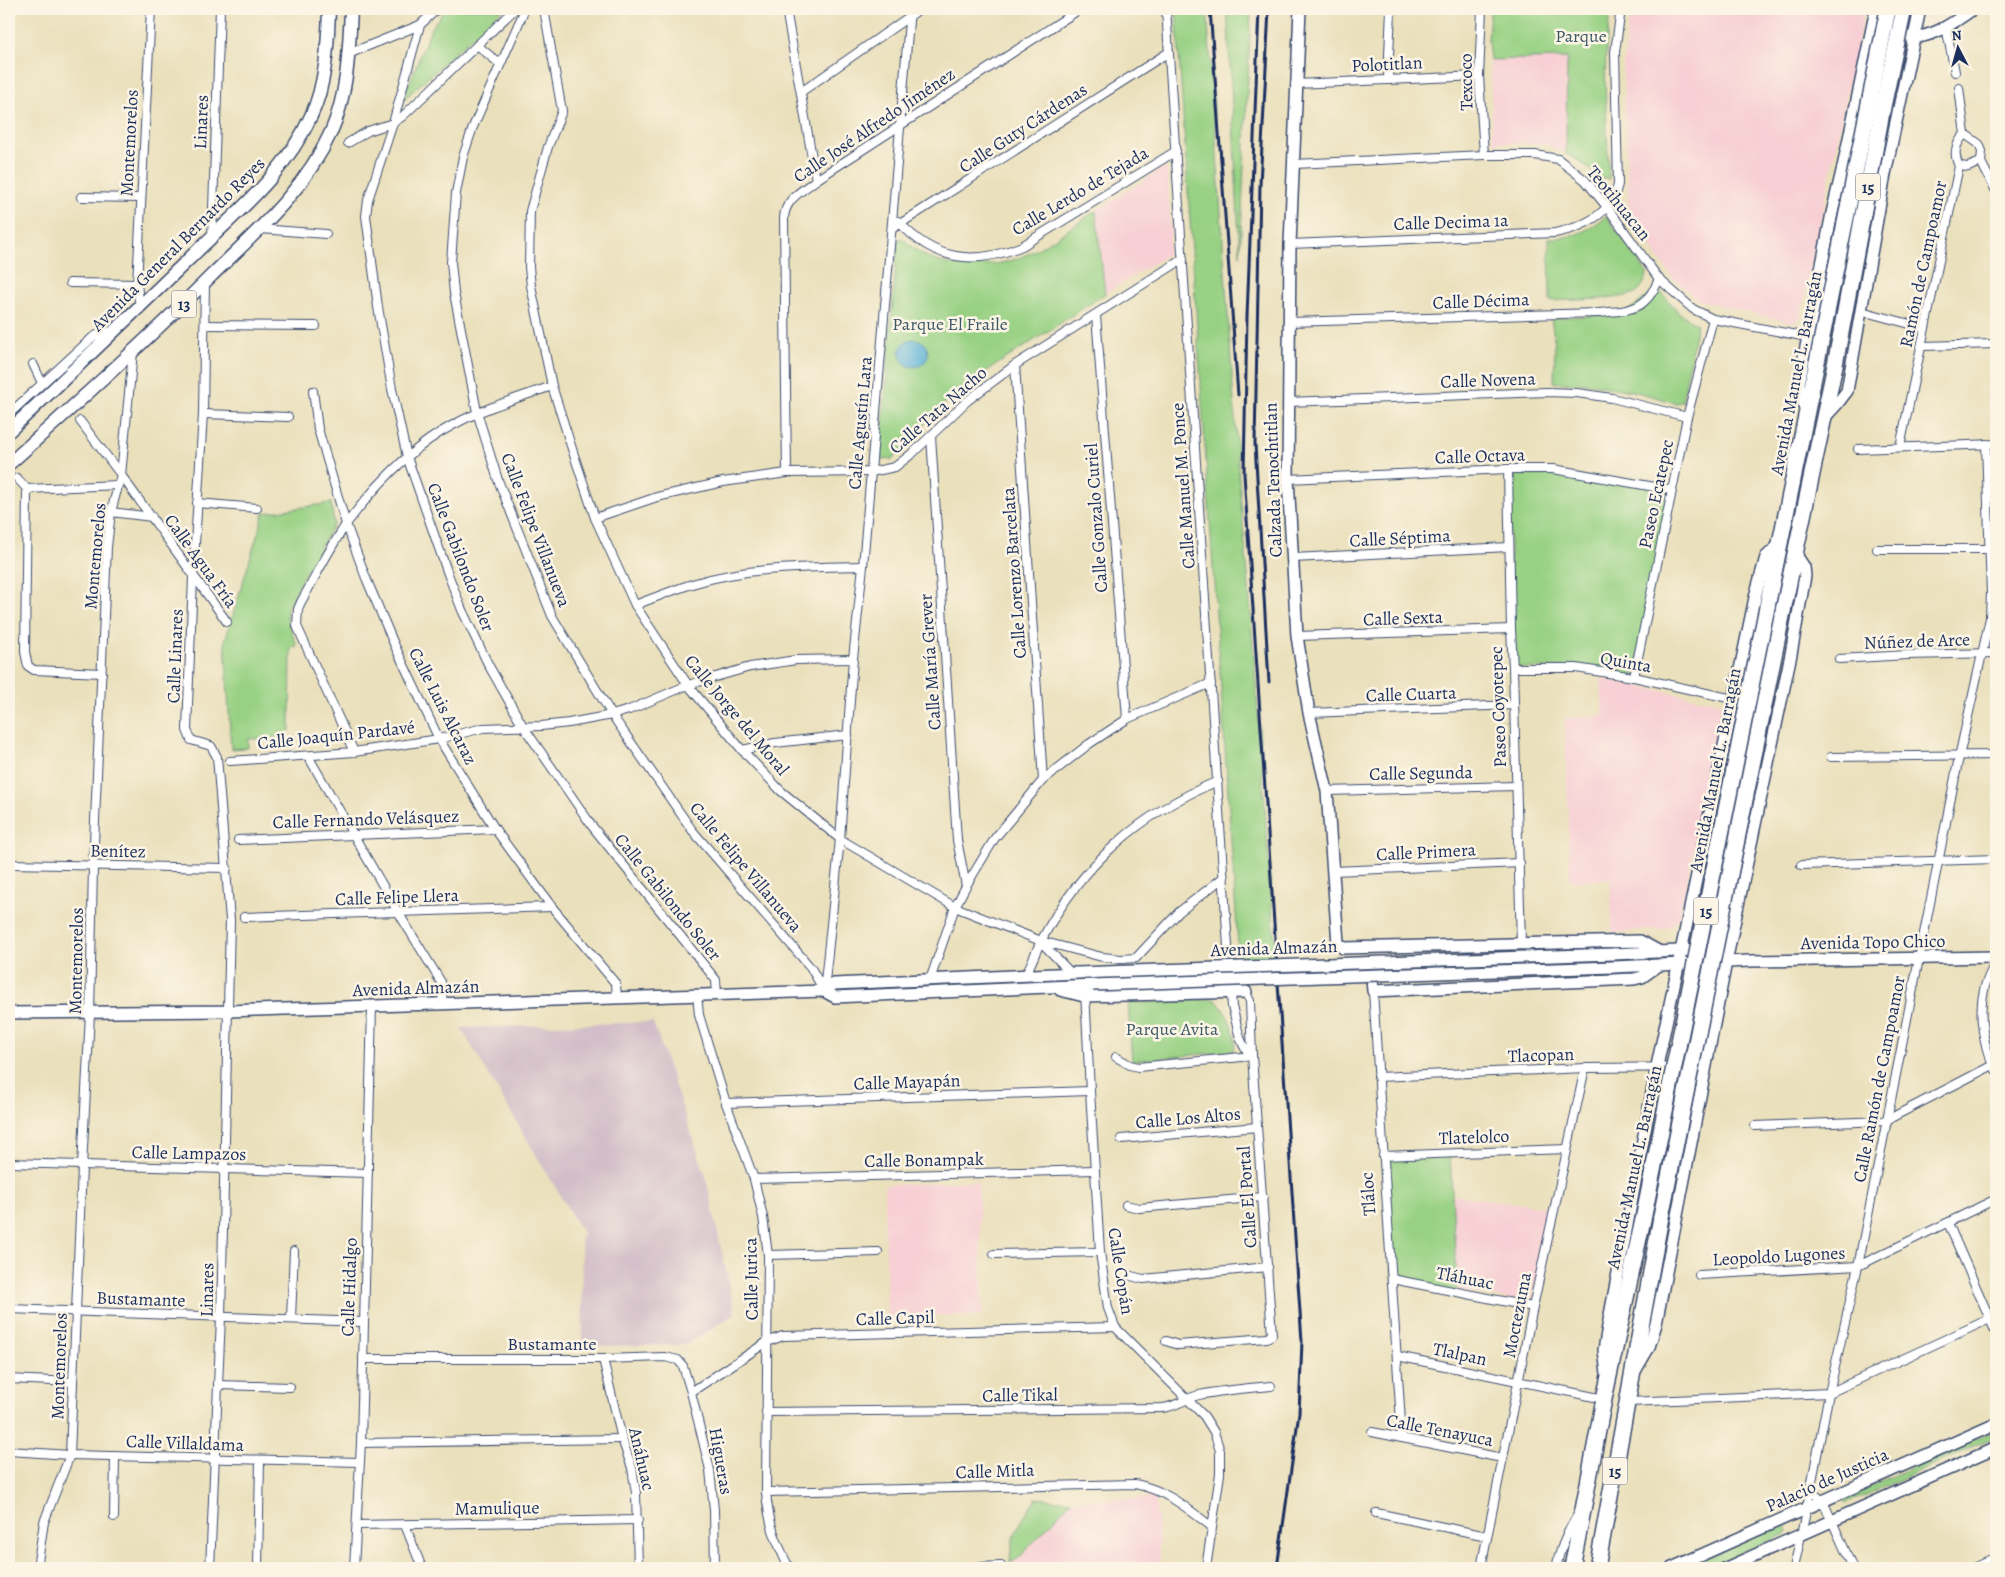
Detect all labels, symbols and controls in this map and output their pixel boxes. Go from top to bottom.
north arrow [1932,22,1982,72]
park label: Parque [1555,24,1607,48]
text: N [1951,26,1963,46]
street label: Polotitlan [1351,50,1423,78]
street label: Texcoco [1454,53,1478,111]
street label: Calle José Alfredo Jiménez [788,62,960,188]
street label: Calle Guty Cárdenas [954,77,1092,179]
street label: Montemorelos [114,89,144,197]
street label: Linares [188,94,214,150]
street label: Calle Lerdo de Tejada [1007,140,1153,241]
street label: Avenida General Bernardo Reyes [85,152,270,337]
street label: Teotihuacan [1581,160,1657,246]
road number: 15 [1856,173,1880,200]
street label: Ramón de Campoamor [1894,178,1952,350]
street label: Calle Decima 1a [1393,208,1509,236]
street label: Avenida Manuel L. Barragán [1764,269,1828,478]
street label: Calle Décima [1432,287,1530,315]
road number: 13 [172,290,196,318]
park label: Parque El Fraile [892,312,1008,336]
street label: Calle Agustín Lara [842,355,878,491]
street label: Calle Tata Nacho [884,361,992,459]
street label: Calle Novena [1440,366,1537,394]
street label: Calle Manuel M. Ponce [1165,402,1201,570]
street label: Calzada Tenochtitlan [1258,402,1288,558]
street label: Paseo Ecatepec [1633,437,1679,551]
street label: Calle Gonzalo Curiel [1079,442,1113,593]
street label: Calle Octava [1434,442,1526,470]
street label: Calle Felipe Villanueva [496,449,577,611]
street label: Calle Gabilondo Soler [422,479,500,635]
street label: Calle Lorenzo Barcelata [996,486,1032,660]
street label: Montemorelos [78,502,112,610]
street label: Calle Agua Fría [159,509,244,613]
street label: Calle Séptima [1349,523,1452,553]
street label: Calle María Grever [913,593,947,731]
street label: Calle Sexta [1363,605,1444,631]
street label: Calle Linares [161,608,189,704]
street label: Núñez de Arce [1863,627,1971,655]
street label: Calle Luis Alcaraz [403,643,483,769]
street label: Paseo Coyotepec [1484,646,1512,768]
street label: Quinta [1599,646,1654,678]
street label: Calle Jorge del Moral [679,650,795,781]
street label: Avenida Manuel L. Barragán [1683,666,1747,875]
street label: Calle Cuarta [1365,680,1457,708]
street label: Calle Joaquín Pardavé [256,715,416,755]
street label: Calle Segunda [1369,760,1474,786]
street label: Calle Felipe Villanueva [684,797,808,938]
street label: Calle Fernando Velásquez [272,804,460,834]
street label: Calle Gabilondo Soler [609,828,727,966]
street label: Calle Primera [1375,837,1477,867]
street label: Benítez [90,839,146,863]
street label: Calle Felipe Llera [335,883,460,911]
road number: 15 [1694,898,1718,924]
street label: Montemorelos [63,907,89,1015]
street label: Avenida Topo Chico [1800,929,1945,955]
street label: Avenida Almazán [1209,934,1338,962]
street label: Calle Ramón de Campoamor [1847,973,1911,1184]
street label: Avenida Almazán [351,974,480,1002]
park label: Parque Avita [1126,1017,1219,1041]
street label: Tlacopan [1507,1042,1575,1068]
street label: Avenida Manuel L. Barragán [1600,1063,1667,1272]
street label: Calle Mayapán [853,1068,961,1096]
street label: Calle Los Altos [1134,1101,1242,1135]
street label: Tlatelolco [1438,1124,1510,1150]
street label: Calle Lampazos [131,1140,247,1166]
street label: Calle El Portal [1231,1145,1263,1249]
street label: Calle Bonampak [864,1147,984,1173]
street label: Tláloc [1355,1172,1381,1216]
street label: Calle Copán [1102,1226,1140,1316]
street label: Calle Hidalgo [335,1237,363,1337]
street label: Calle Jurica [738,1237,764,1321]
street label: Leopoldo Lugones [1712,1241,1846,1271]
street label: Tláhuac [1434,1261,1496,1295]
street label: Linares [195,1263,219,1317]
street label: Moctezuma [1497,1269,1537,1360]
street label: Bustamante [96,1285,186,1313]
street label: Calle Capil [855,1305,935,1331]
street label: Montemorelos [45,1312,73,1420]
street label: Bustamante [507,1332,597,1356]
street label: Tlalpan [1431,1337,1489,1371]
street label: Calle Tikal [982,1382,1059,1408]
street label: Calle Tenayuca [1385,1408,1496,1452]
street label: Anáhuac [623,1424,661,1493]
street label: Higueras [703,1426,739,1496]
street label: Calle Villaldama [125,1429,245,1457]
street label: Palacio de Justicia [1762,1442,1893,1518]
street label: Calle Mitla [955,1458,1035,1484]
road number: 15 [1602,1458,1628,1484]
street label: Mamulique [454,1495,540,1521]

